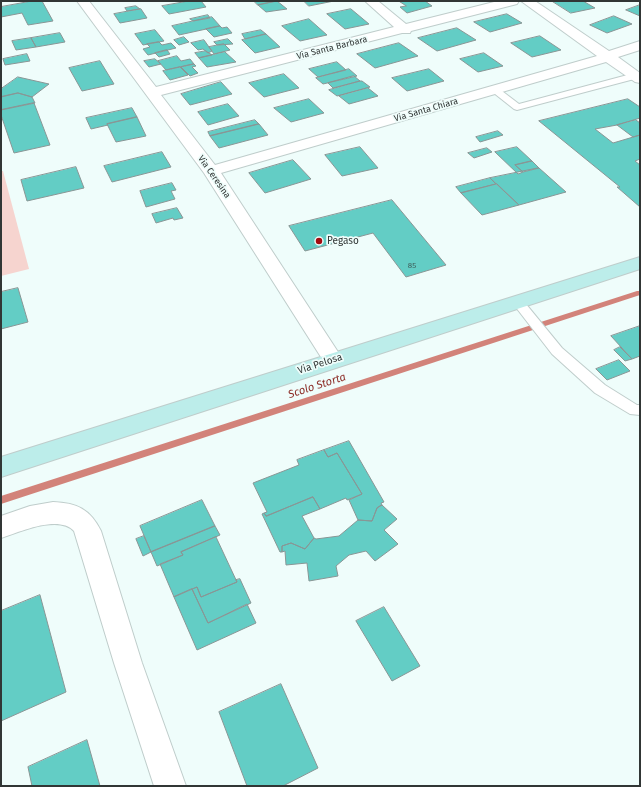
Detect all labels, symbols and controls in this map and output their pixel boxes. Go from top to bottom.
street label: Via Santa Barbara [296,34,368,62]
street label: Via Santa Chiara [393,96,459,124]
street label: Via Ceresina [195,154,233,200]
place label: Pegaso [327,235,359,247]
marker: Pegaso [314,236,324,246]
house number: 85 [408,261,416,271]
street label: Via Pelosa [296,351,344,377]
water label: Scolo Storta [287,371,347,401]

